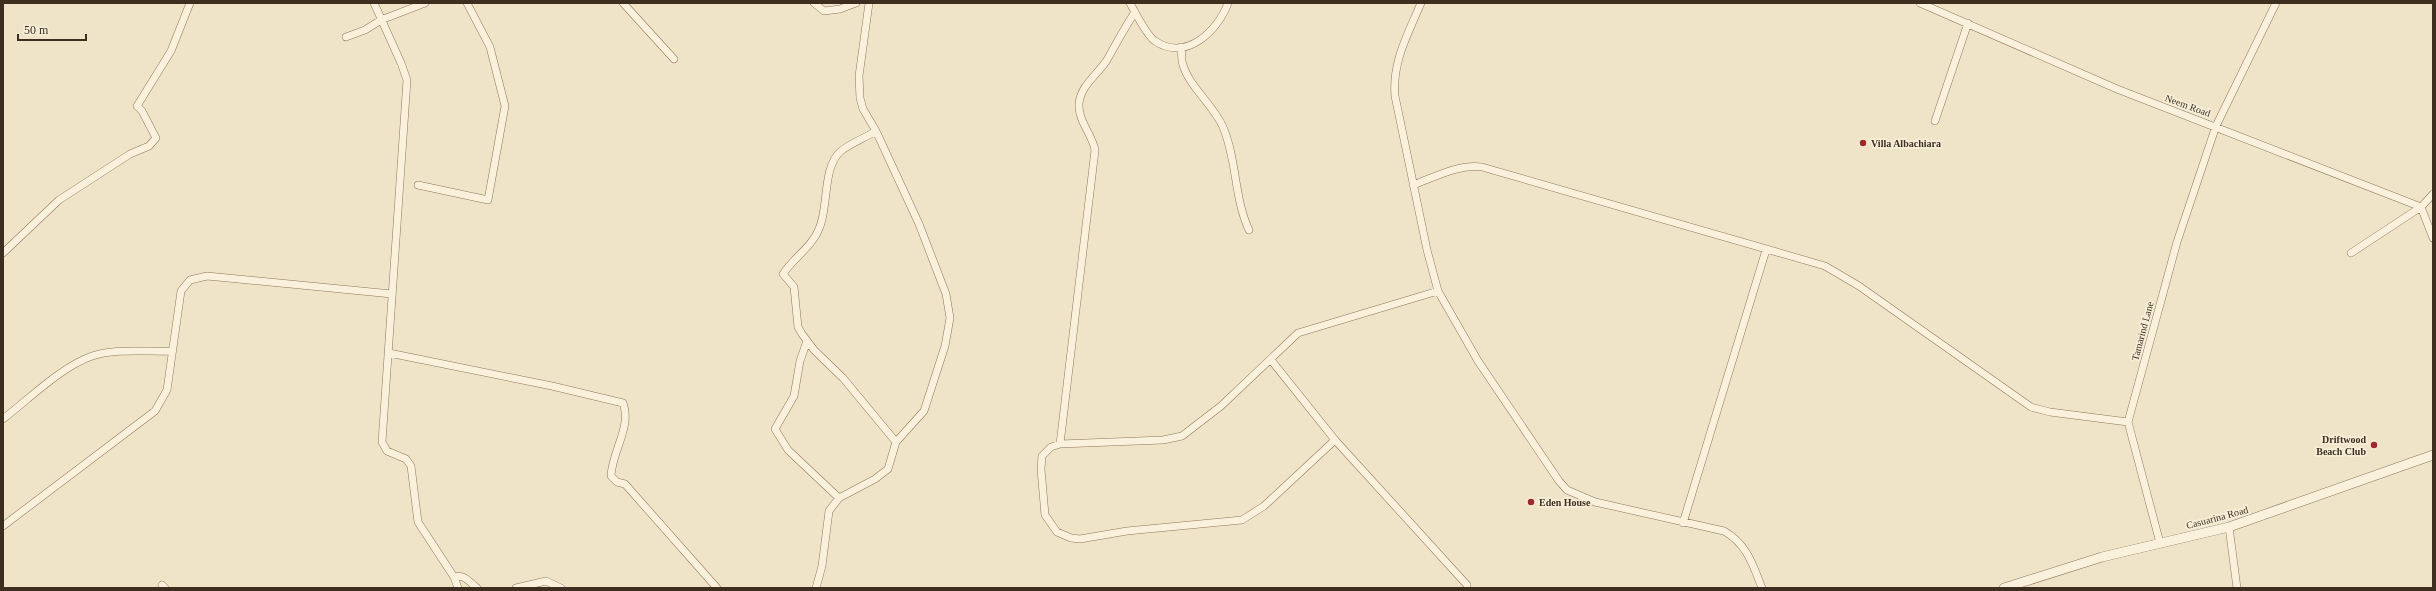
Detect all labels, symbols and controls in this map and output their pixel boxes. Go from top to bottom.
scale bar [18,16,86,42]
text: 50 m [24,23,49,37]
street label: Neem Road [2164,92,2212,119]
marker: Villa Albachiara [1858,138,1868,148]
place label: Villa Albachiara [1871,138,1941,149]
street label: Tamarind Lane [2129,300,2156,362]
place label: Driftwood Beach Club [2316,434,2366,457]
marker: Driftwood Beach Club [2369,440,2379,450]
marker: Eden House [1526,497,1536,507]
place label: Eden House [1539,497,1591,508]
street label: Casuarina Road [2185,504,2249,531]

